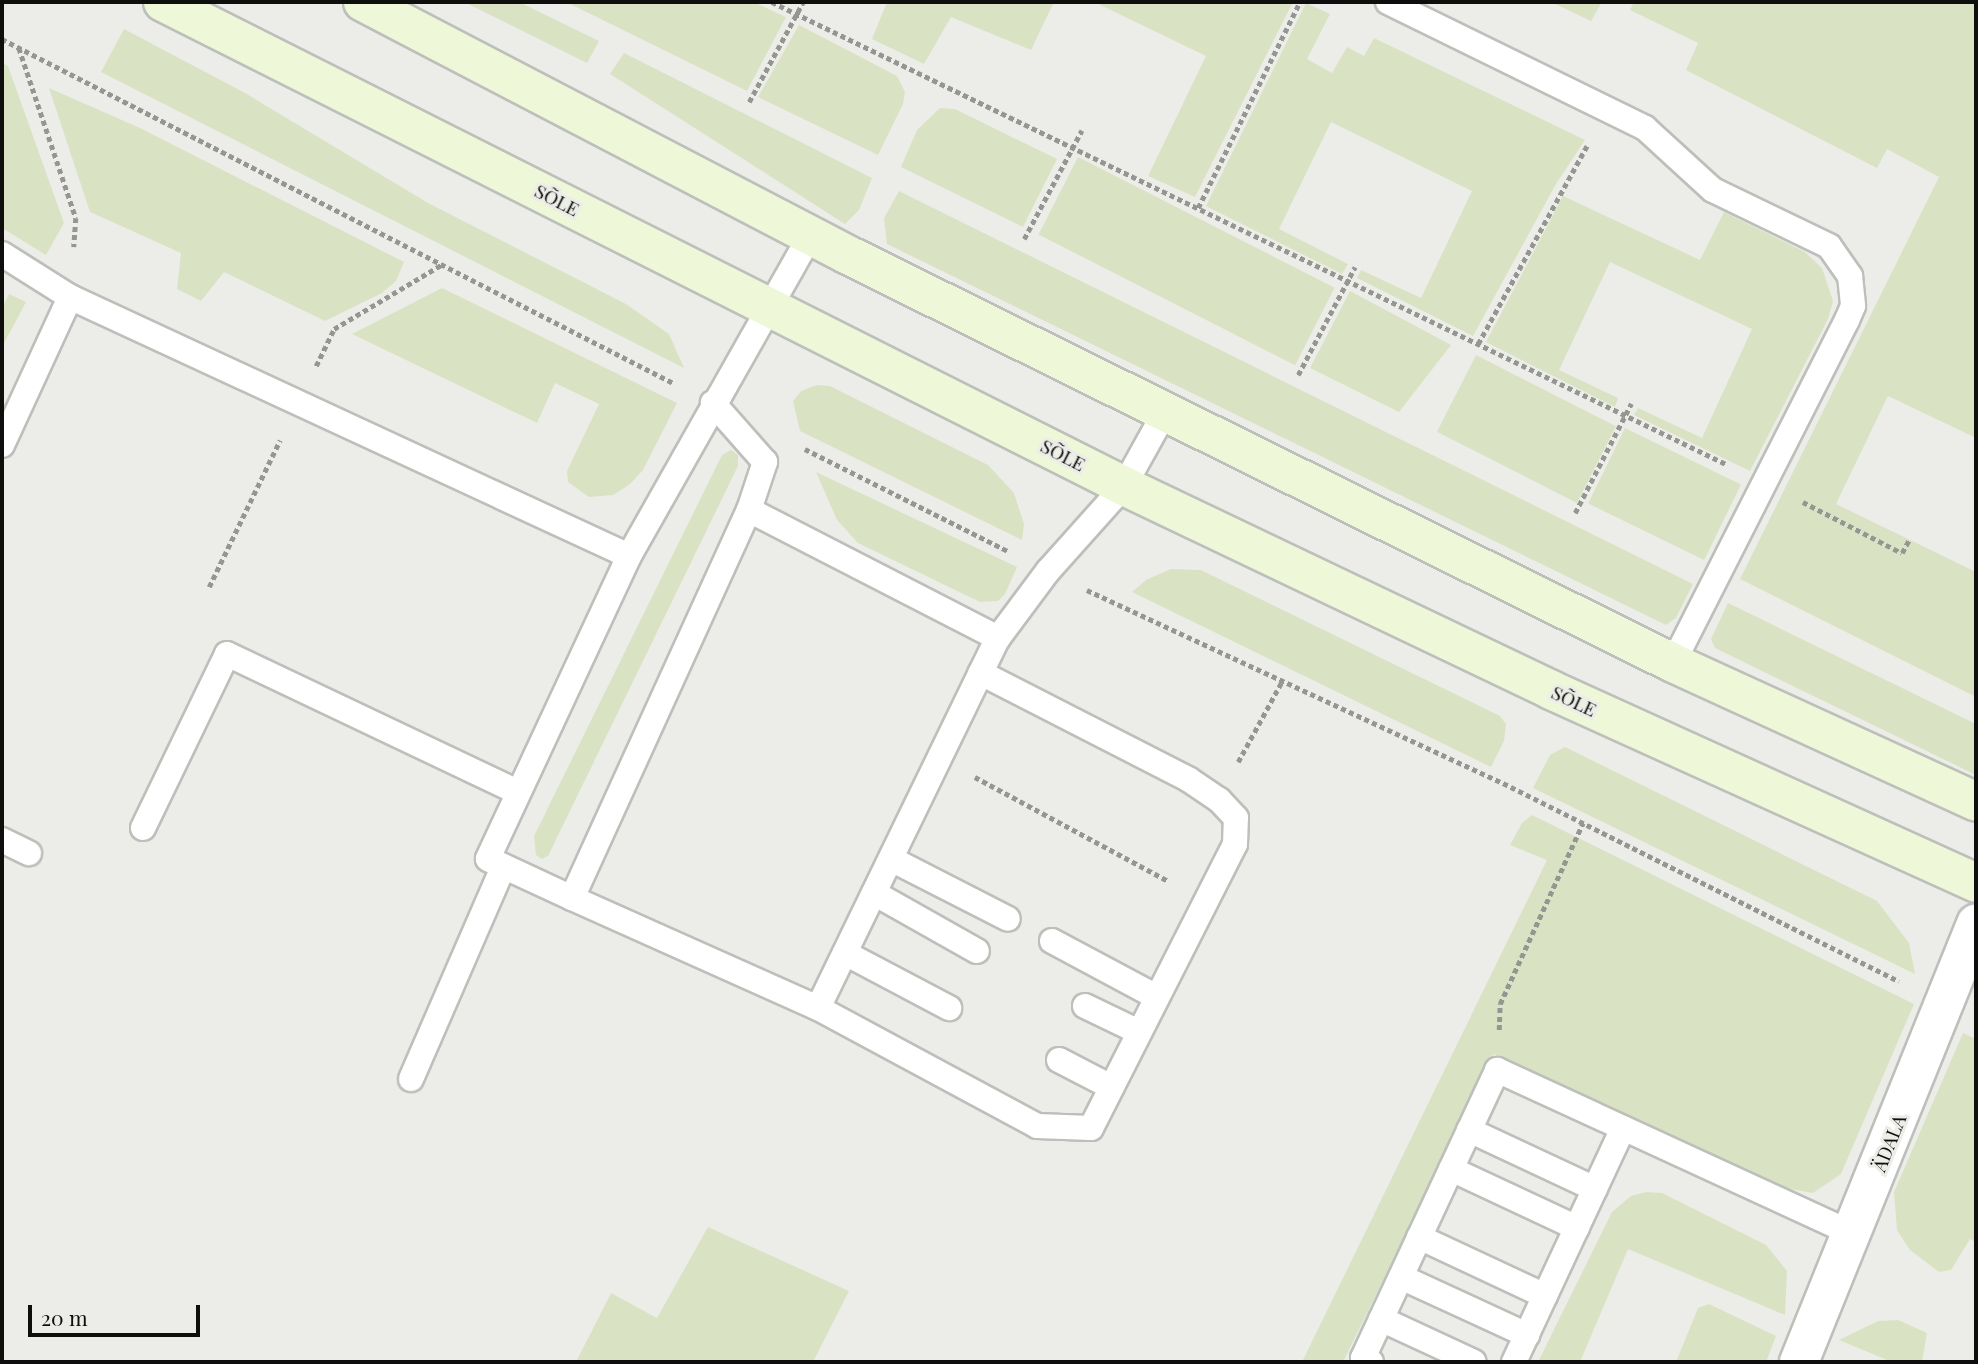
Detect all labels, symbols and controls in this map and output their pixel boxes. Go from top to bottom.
street label: SÕLE [531,179,583,221]
street label: SÕLE [1037,434,1089,476]
street label: SÕLE [1548,681,1600,721]
street label: ÄDALA [1867,1111,1911,1175]
scale bar [32,1290,203,1334]
text: 20 m [41,1303,88,1331]

